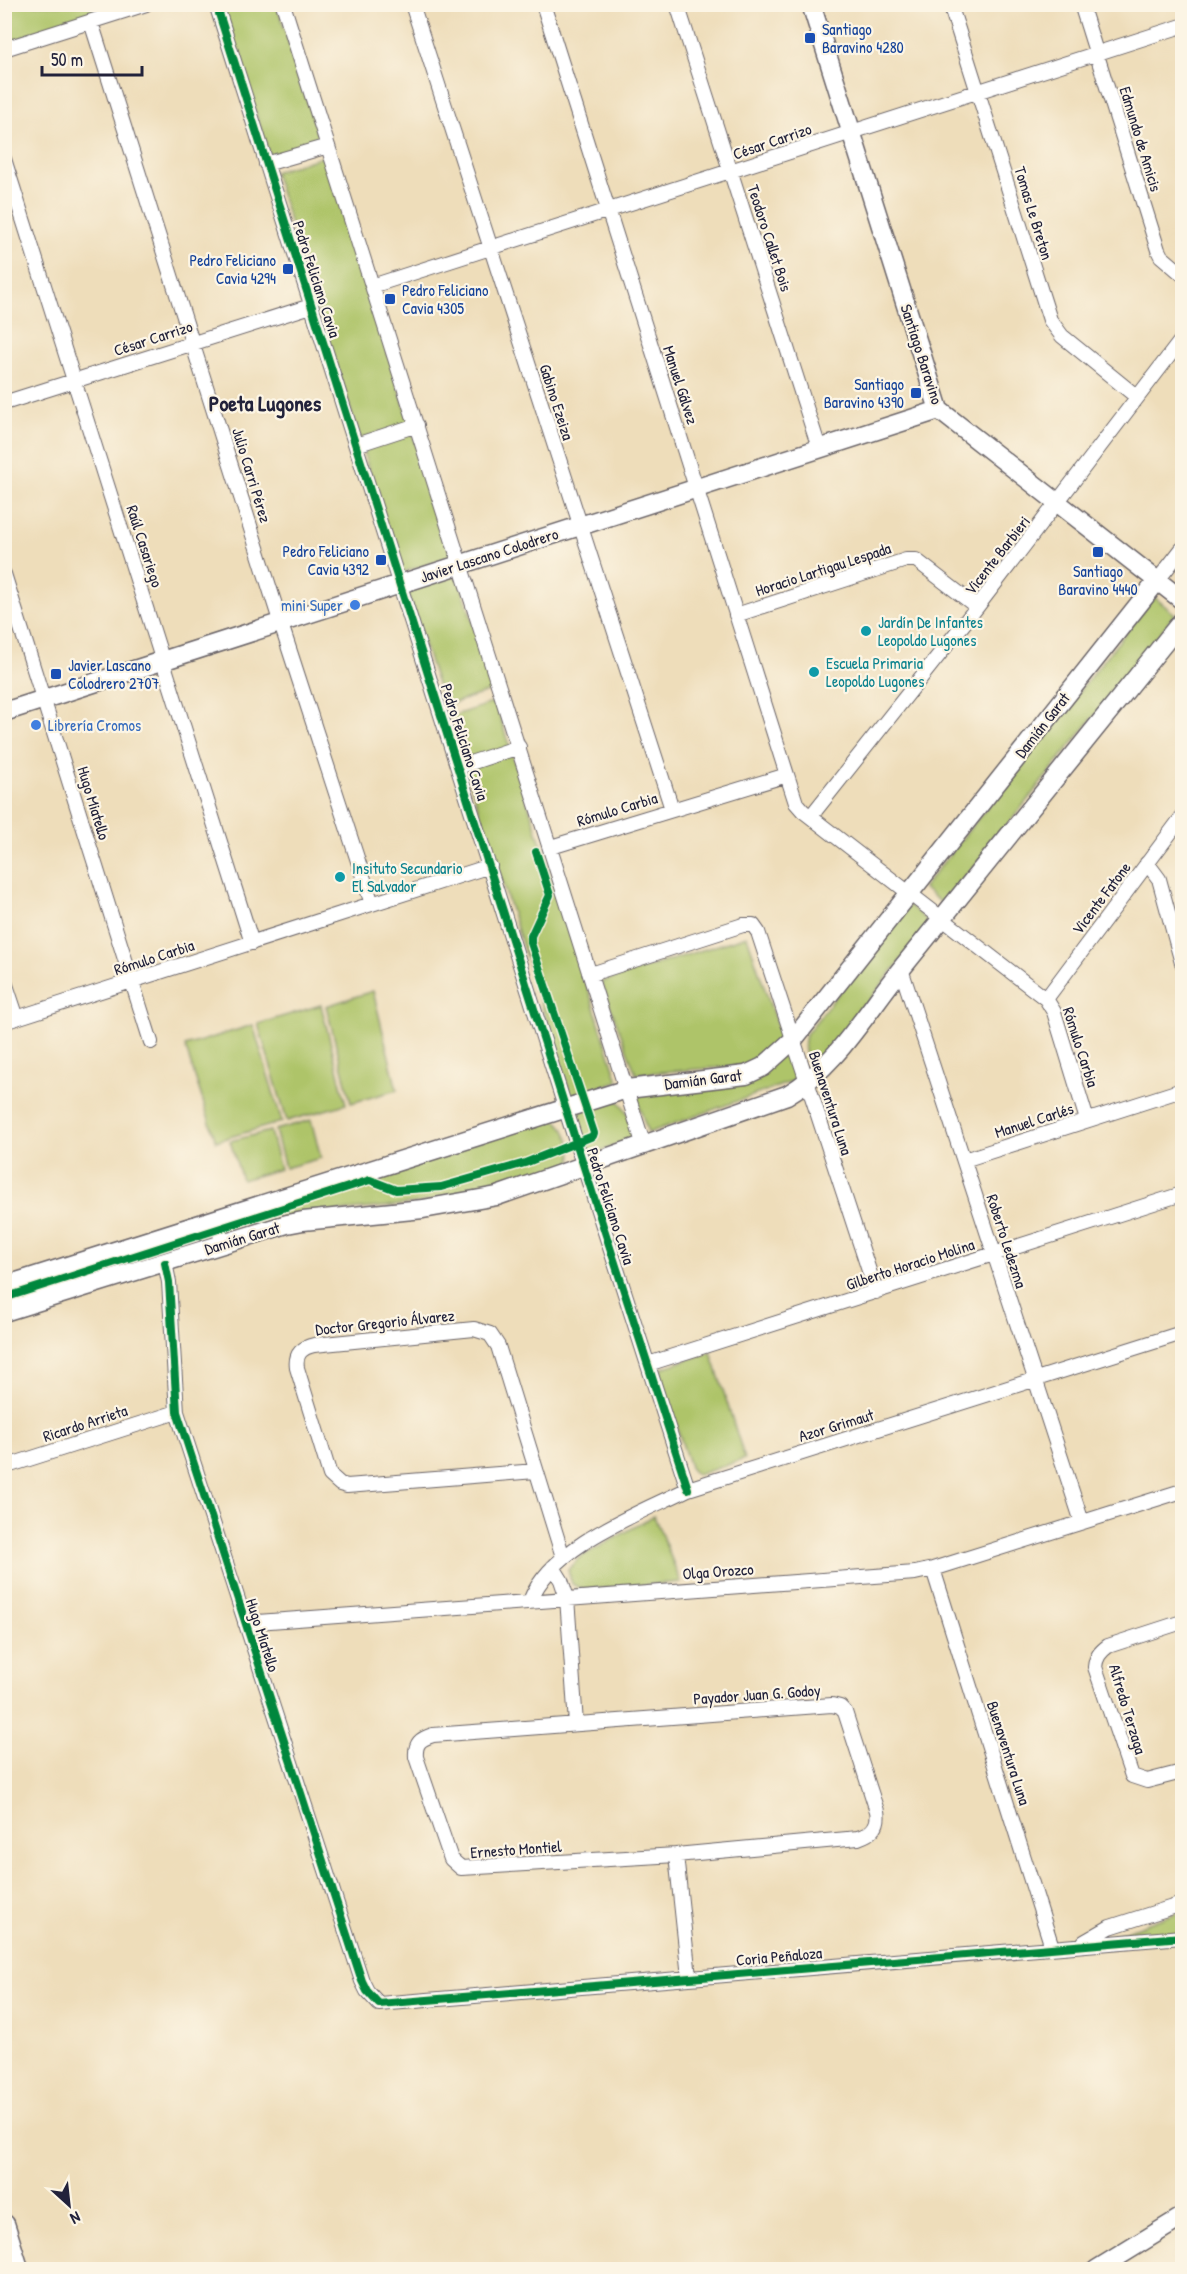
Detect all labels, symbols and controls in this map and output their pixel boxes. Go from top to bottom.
place label: Santiago Baravino 4280 [822,18,904,58]
marker: Santiago Baravino 4280 [803,31,817,45]
scale bar [42,39,142,77]
text: 50 m [51,47,83,72]
street label: Edmundo de Amicis [1115,84,1167,194]
street label: César Carrizo [730,117,815,165]
street label: Tomas Le Breton [1009,164,1059,262]
street label: Teodoro Callet Bois [742,182,798,294]
street label: Pedro Feliciano Cavia [288,218,346,340]
place label: Pedro Feliciano Cavia 4294 [189,249,277,289]
marker: Pedro Feliciano Cavia 4294 [281,262,295,276]
place label: Pedro Feliciano Cavia 4305 [402,279,489,319]
marker: Pedro Feliciano Cavia 4305 [383,292,397,306]
street label: Santiago Baravino [895,301,949,407]
street label: César Carrizo [111,315,196,361]
street label: Manuel Gálvez [658,343,704,427]
street label: Gabino Ezeiza [534,361,580,443]
place label: Santiago Baravino 4390 [824,373,905,413]
marker: Santiago Baravino 4390 [909,386,923,400]
district label: Poeta Lugones [209,388,322,419]
street label: Julio Carri Pérez [227,425,277,525]
street label: Raúl Casariego [121,502,169,590]
street label: Vicente Barbieri [959,511,1035,599]
street label: Javier Lascano Colodrero [417,522,561,588]
street label: Horacio Lartigau Lespada [752,537,894,601]
place label: Pedro Feliciano Cavia 4392 [282,540,370,580]
marker: Santiago Baravino 4440 [1091,545,1105,559]
marker: Pedro Feliciano Cavia 4392 [374,553,388,567]
place label: Santiago Baravino 4440 [1058,560,1138,600]
place label: mini Super [281,594,343,616]
marker: mini Super [348,598,362,612]
place label: Jardín De Infantes Leopoldo Lugones [878,611,983,651]
marker: Jardín De Infantes Leopoldo Lugones [859,624,873,638]
place label: Escuela Primaria Leopoldo Lugones [826,652,924,692]
place label: Javier Lascano Colodrero 2707 [68,654,160,694]
marker: Escuela Primaria Leopoldo Lugones [807,665,821,679]
marker: Javier Lascano Colodrero 2707 [49,667,63,681]
street label: Pedro Feliciano Cavia [436,681,494,803]
street label: Damián Garat [1009,687,1075,762]
place label: Librería Cromos [48,714,141,736]
marker: Librería Cromos [29,718,43,732]
street label: Hugo Miatello [72,764,116,843]
street label: Rómulo Carbia [574,786,660,832]
place label: Insituto Secundario El Salvador [352,857,463,897]
street label: Vicente Fatone [1066,857,1136,939]
marker: Insituto Secundario El Salvador [333,870,347,884]
street label: Rómulo Carbia [111,934,197,980]
street label: Rómulo Carbia [1058,1004,1104,1090]
street label: Buenaventura Luna [804,1048,858,1158]
street label: Damián Garat [663,1063,743,1095]
street label: Manuel Carlés [992,1097,1076,1143]
street label: Pedro Feliciano Cavia [582,1145,640,1267]
street label: Roberto Ledezma [981,1191,1033,1291]
street label: Damián Garat [202,1216,283,1260]
street label: Gilberto Horacio Molina [843,1233,977,1295]
street label: Doctor Gregorio Álvarez [314,1304,456,1340]
street label: Ricardo Arrieta [40,1399,130,1447]
street label: Azor Grimaut [796,1403,877,1447]
street label: Olga Orozco [682,1558,755,1584]
street label: Hugo Miatello [241,1596,285,1675]
street label: Alfredo Terzaga [1104,1661,1152,1757]
street label: Payador Juan G. Godoy [693,1679,822,1709]
street label: Buenaventura Luna [982,1698,1036,1808]
street label: Ernesto Montiel [470,1835,563,1863]
street label: Coria Peñaloza [735,1941,823,1971]
north arrow [39,2175,99,2235]
text: N [67,2207,85,2230]

